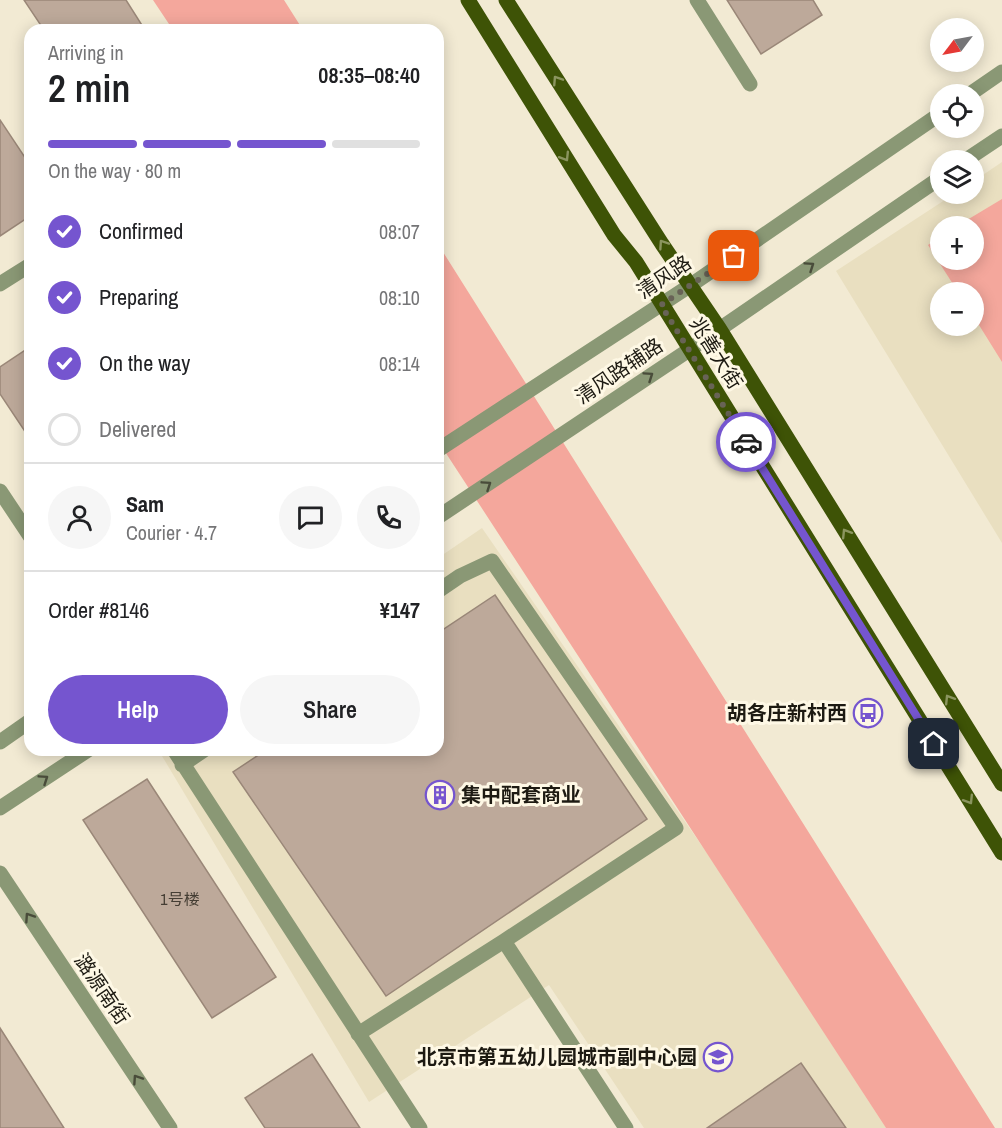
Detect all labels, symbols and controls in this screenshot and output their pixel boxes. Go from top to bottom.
north arrow [930,18,984,72]
map controls [930,18,984,336]
text: Arriving in [48,39,124,66]
text: 08:35–08:40 [318,60,420,90]
text: 2 min [48,62,130,114]
one-way arrow [553,76,565,86]
button: locate [930,84,984,138]
button: layers [930,150,984,204]
one-way arrow [558,151,570,161]
text: On the way · 80 m [48,157,181,184]
icon: check [48,215,81,248]
text: Confirmed [99,216,183,246]
button: + [930,216,984,270]
text: 08:07 [379,218,420,245]
pin [708,230,759,281]
icon: bag [717,239,750,272]
one-way arrow [659,240,670,251]
street label: 清风路 [631,249,696,305]
one-way arrow [803,262,814,273]
icon: check [48,281,81,314]
text: Preparing [99,282,178,312]
button: − [930,282,984,336]
text: 08:10 [379,284,420,311]
street label: 兆善大街 [684,312,749,394]
street label: 清风路辅路 [570,331,668,410]
icon: check [48,347,81,380]
text: On the way [99,348,190,378]
text: 08:14 [379,350,420,377]
one-way arrow [643,372,653,384]
courier [716,412,776,472]
text: Delivered [99,414,176,444]
icon: car [730,426,763,459]
one-way arrow [480,481,491,492]
button: person [48,486,111,549]
button: chat [279,486,342,549]
button: phone [357,486,420,549]
text: Sam [126,489,164,519]
text: Courier · 4.7 [126,519,217,546]
one-way arrow [842,529,854,539]
text: Order #8146 [48,595,149,625]
text: ¥147 [380,595,420,625]
button: Help [48,675,228,744]
button: Share [240,675,420,744]
one-way arrow [945,694,956,705]
bus stop icon: 胡各庄新村西 [852,697,884,729]
place label: 胡各庄新村西 [727,699,847,726]
pin [908,718,959,769]
icon: home [917,727,950,760]
one-way arrow [37,775,48,786]
building icon: 集中配套商业 [424,779,456,811]
place label: 集中配套商业 [461,781,581,808]
one-way arrow [962,794,974,804]
house number: 1号楼 [160,888,200,910]
one-way arrow [25,913,37,923]
street label: 潞源南街 [69,948,136,1029]
school or university icon: 北京市第五幼儿园城市副中心园 [702,1041,734,1073]
place label: 北京市第五幼儿园城市副中心园 [417,1043,697,1070]
one-way arrow [133,1075,144,1086]

